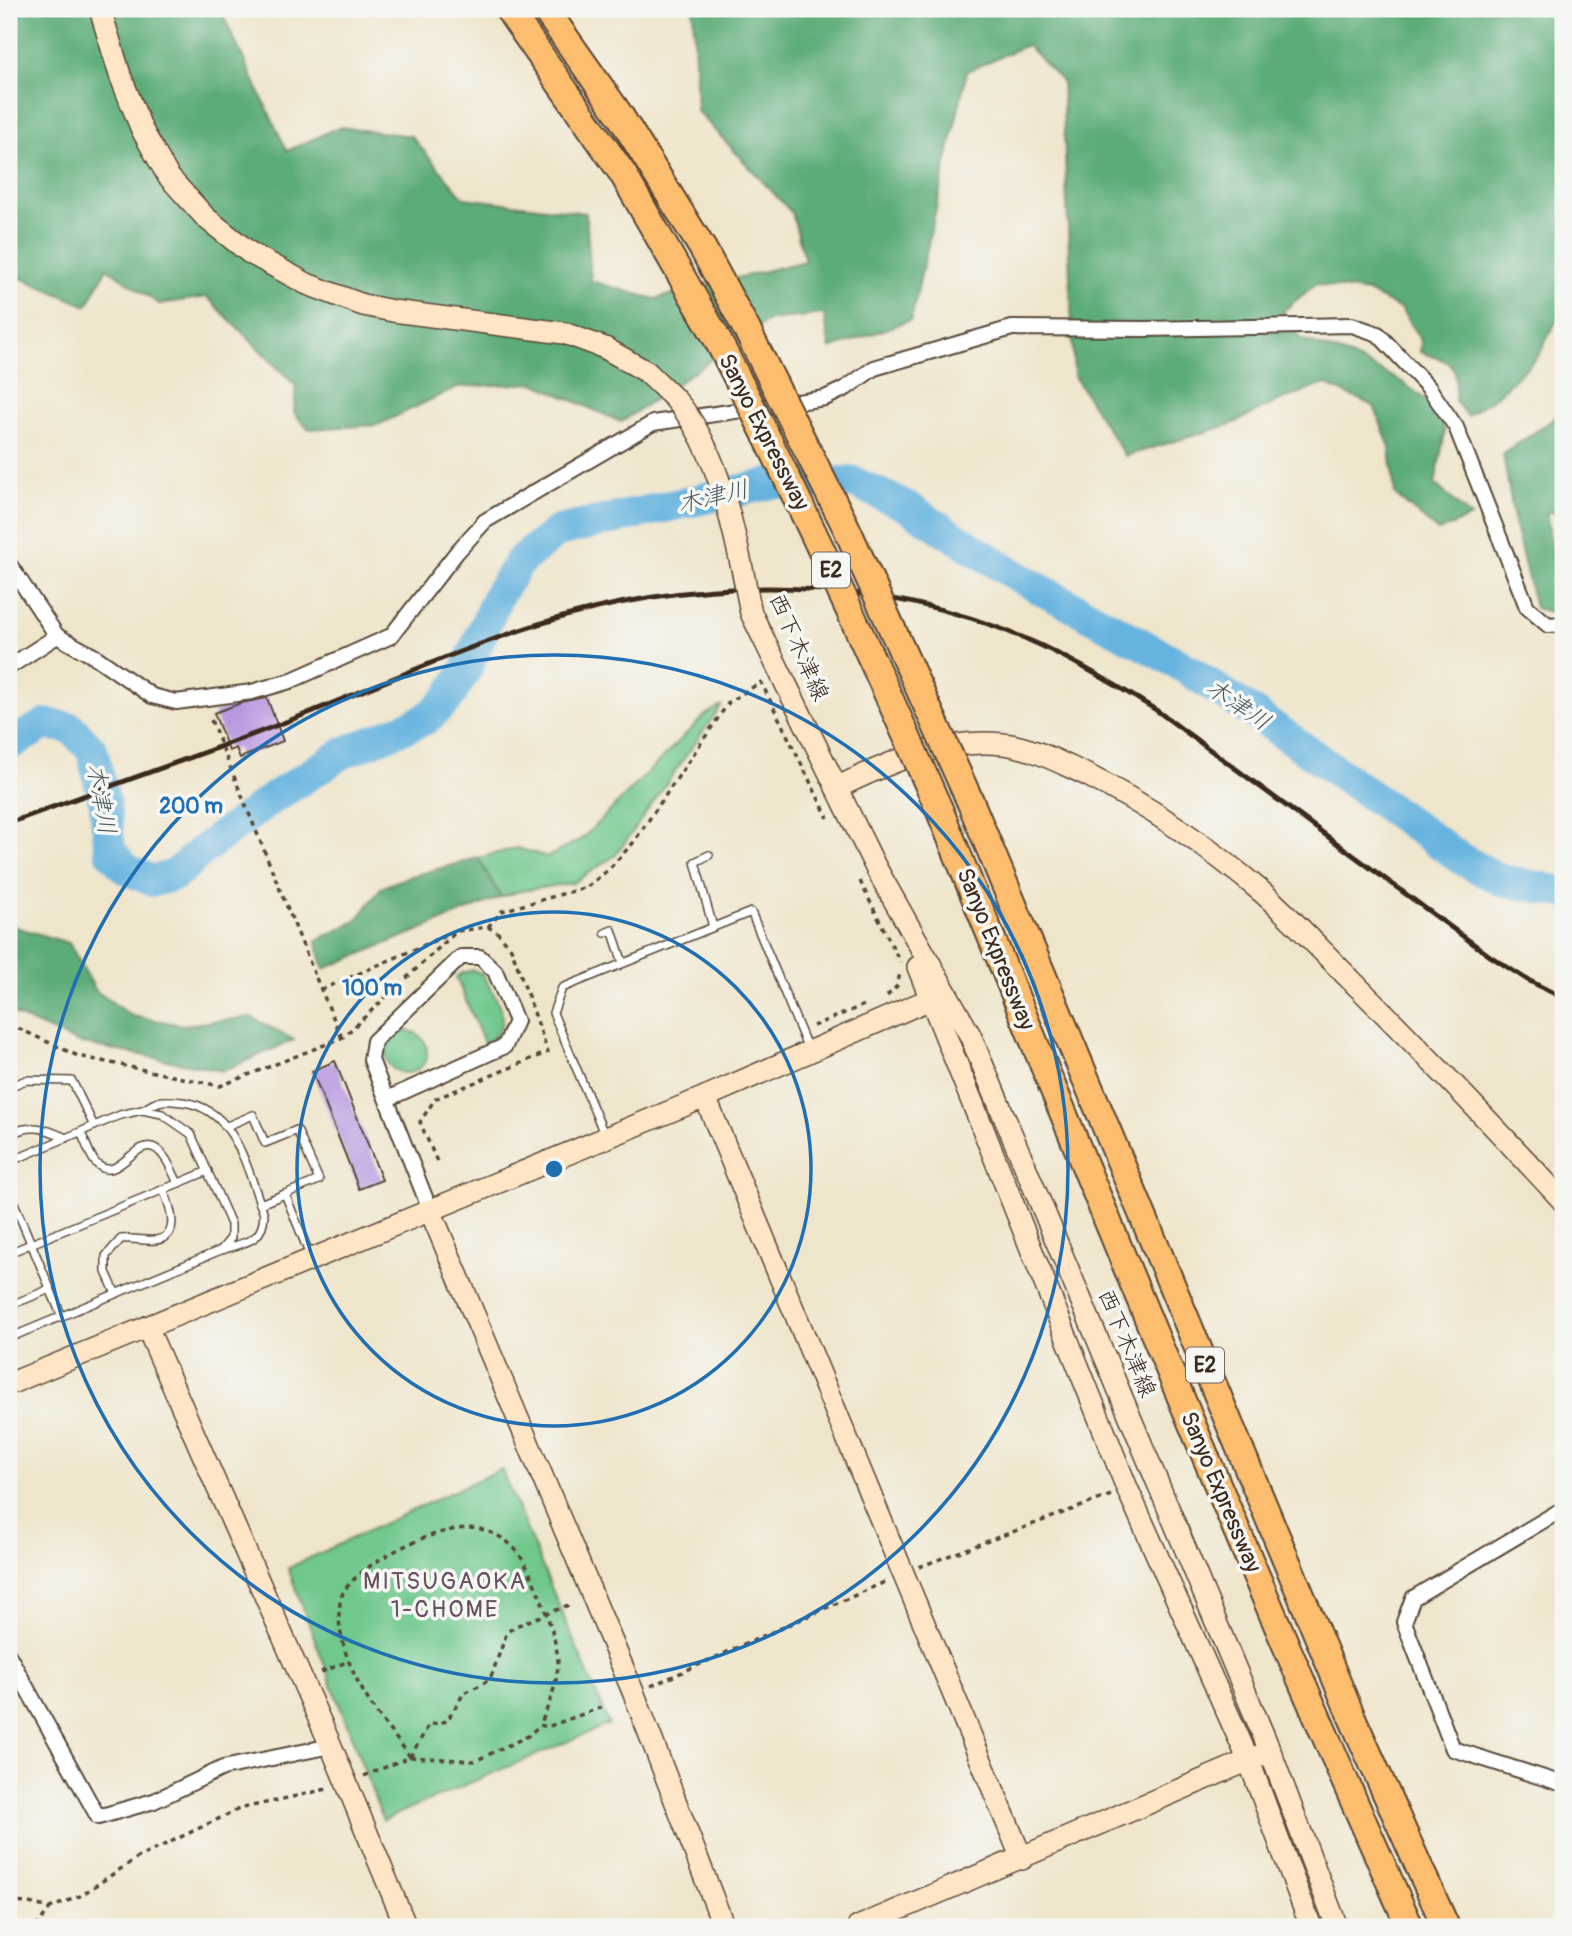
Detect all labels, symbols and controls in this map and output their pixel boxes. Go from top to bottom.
street label: Sanyo Expressway [712,349,816,515]
water label: 木津川 [675,475,751,519]
road number: E2 [812,552,850,588]
street label: 西下木津線 [762,589,836,705]
water label: 木津川 [1200,673,1276,737]
water label: 木津川 [80,761,122,837]
text: 200 m [159,793,223,820]
street label: Sanyo Expressway [950,864,1042,1034]
text: 100 m [342,975,402,1002]
centre of rings [542,1157,566,1181]
street label: 西下木津線 [1091,1284,1163,1402]
road number: E2 [1186,1348,1224,1382]
street label: Sanyo Expressway [1174,1407,1268,1577]
district label: MITSUGAOKA 1-CHOME [363,1567,527,1624]

